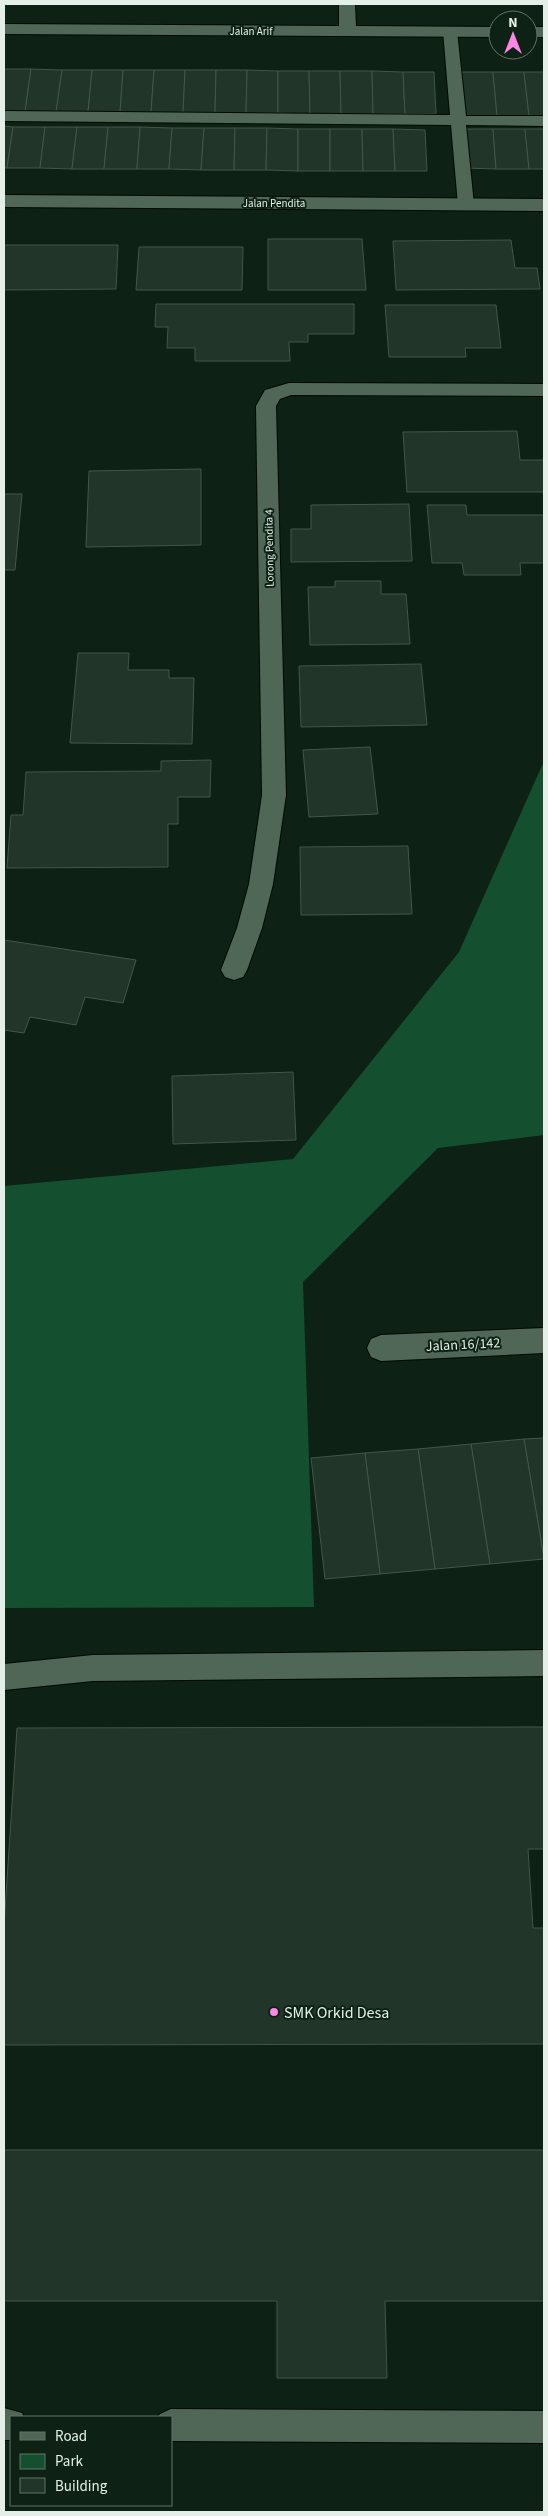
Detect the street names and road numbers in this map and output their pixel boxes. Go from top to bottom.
street label: Jalan Arif [229,24,273,39]
street label: Jalan Pendita [243,196,305,211]
street label: Lorong Pendita 4 [261,509,278,587]
street label: Jalan 16/142 [425,1333,501,1357]

